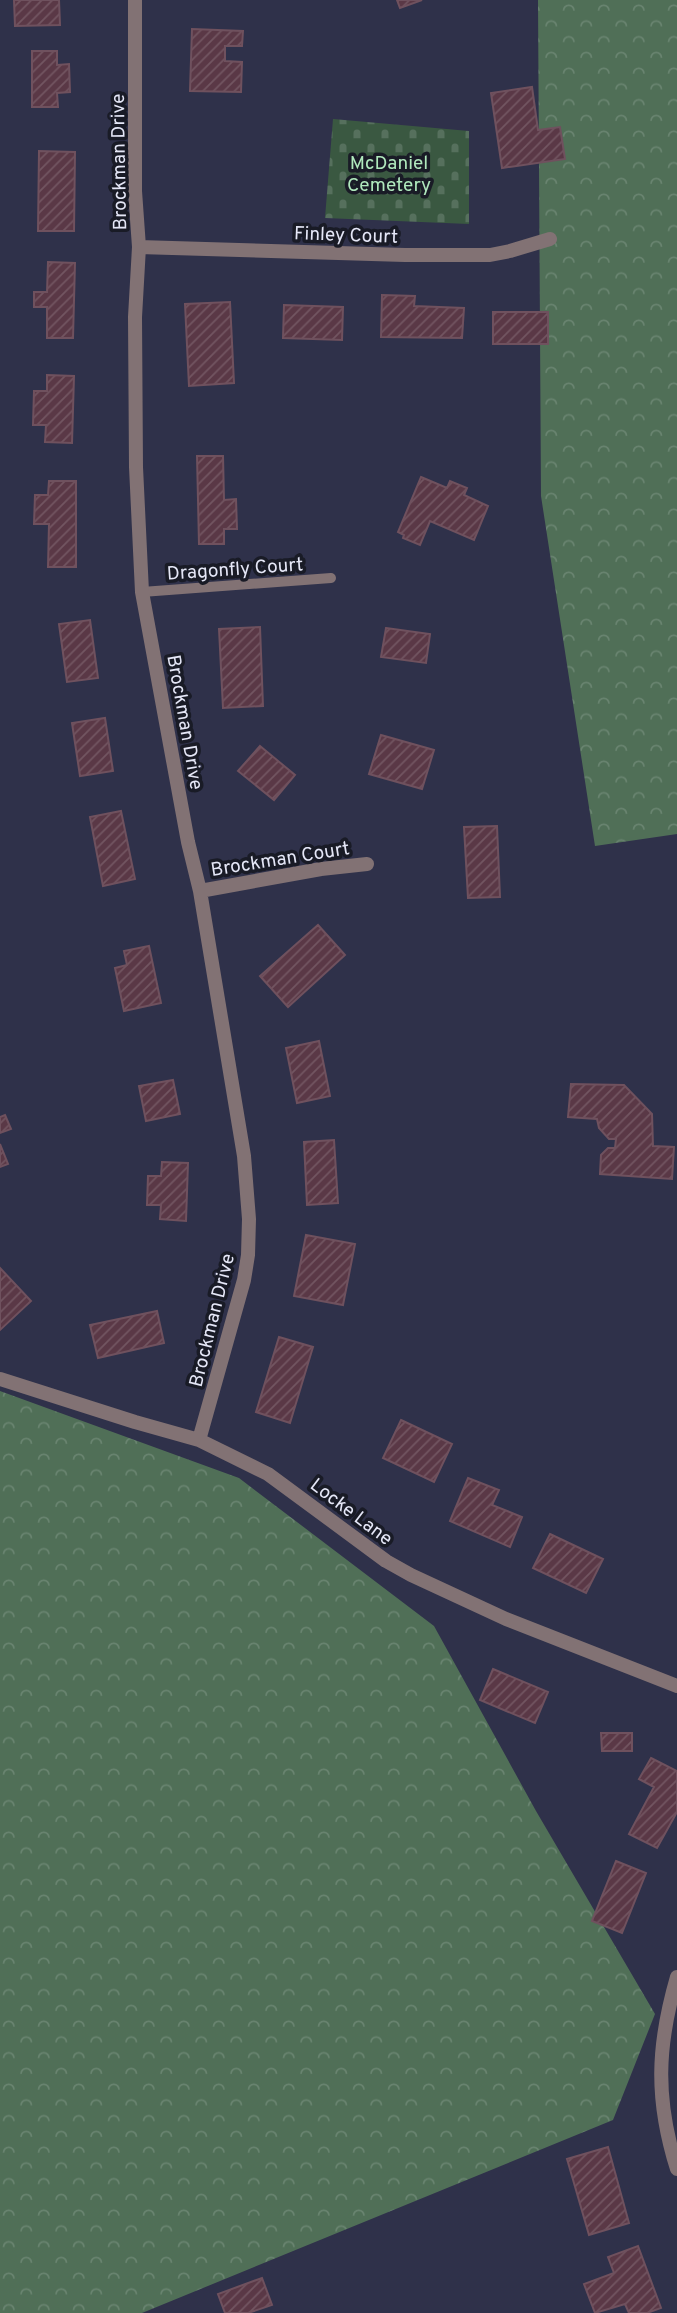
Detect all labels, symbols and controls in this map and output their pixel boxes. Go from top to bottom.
street label: Brockman Drive [107,93,133,230]
park label: McDaniel Cemetery [347,152,431,198]
street label: Finley Court [293,222,398,250]
street label: Dragonfly Court [166,553,304,587]
street label: Brockman Drive [160,653,208,792]
street label: Brockman Court [209,837,351,883]
street label: Brockman Drive [185,1251,241,1390]
street label: Locke Lane [305,1474,397,1551]

